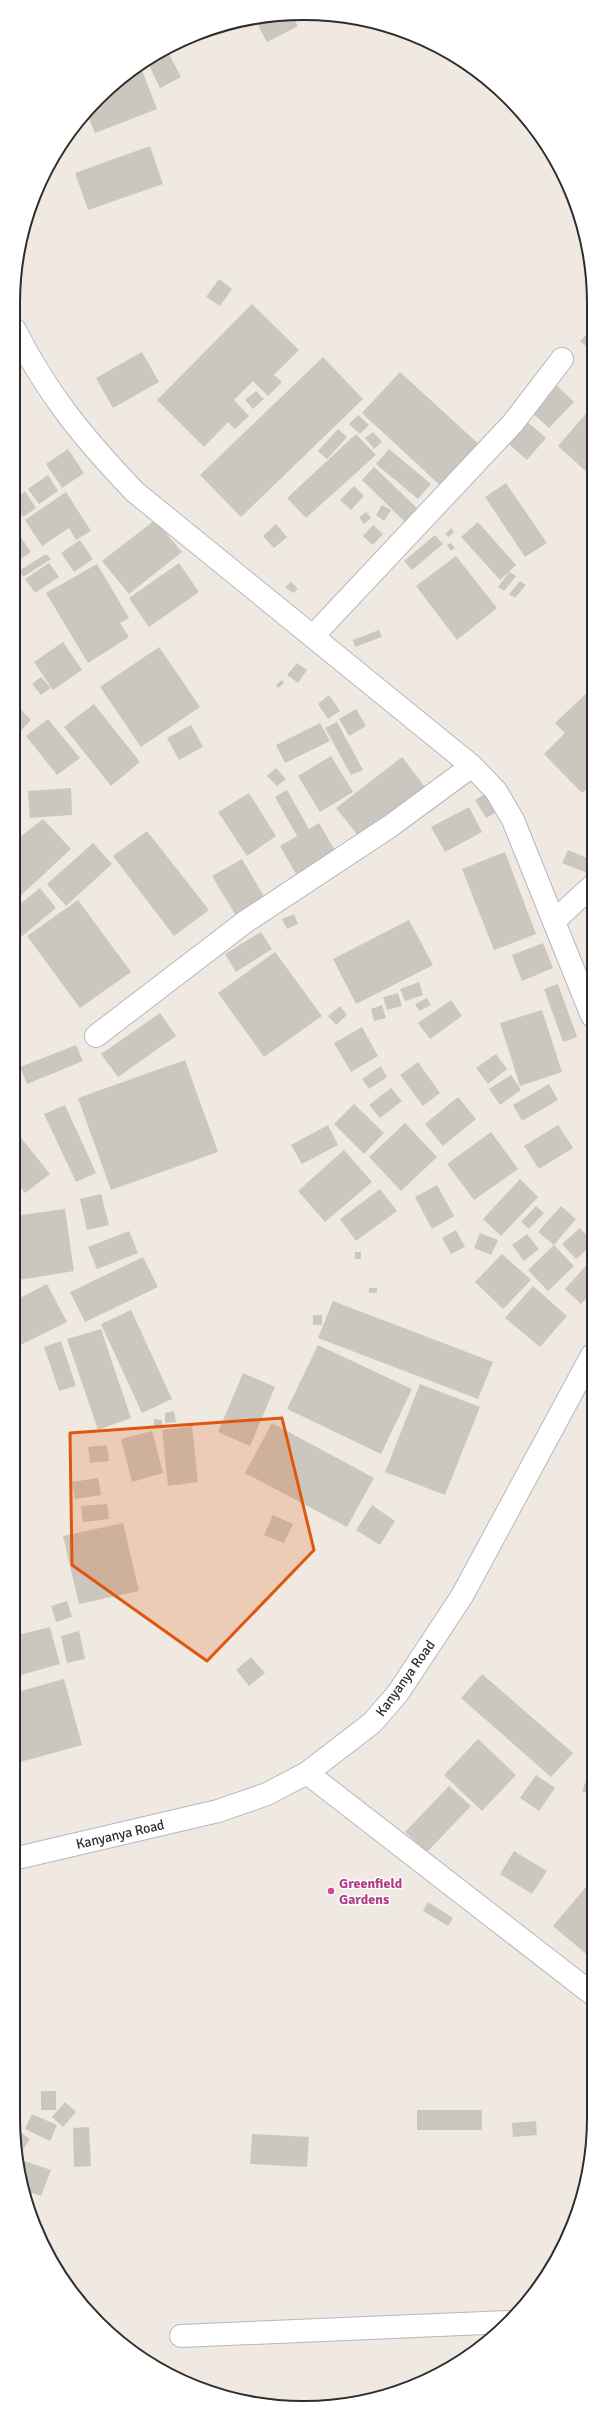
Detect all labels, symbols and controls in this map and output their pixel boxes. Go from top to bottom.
street label: Kanyanya Road [372,1637,439,1720]
street label: Kanyanya Road [74,1816,166,1853]
place label: Greenfield Gardens [339,1875,403,1908]
marker: Greenfield Gardens [326,1886,336,1896]

